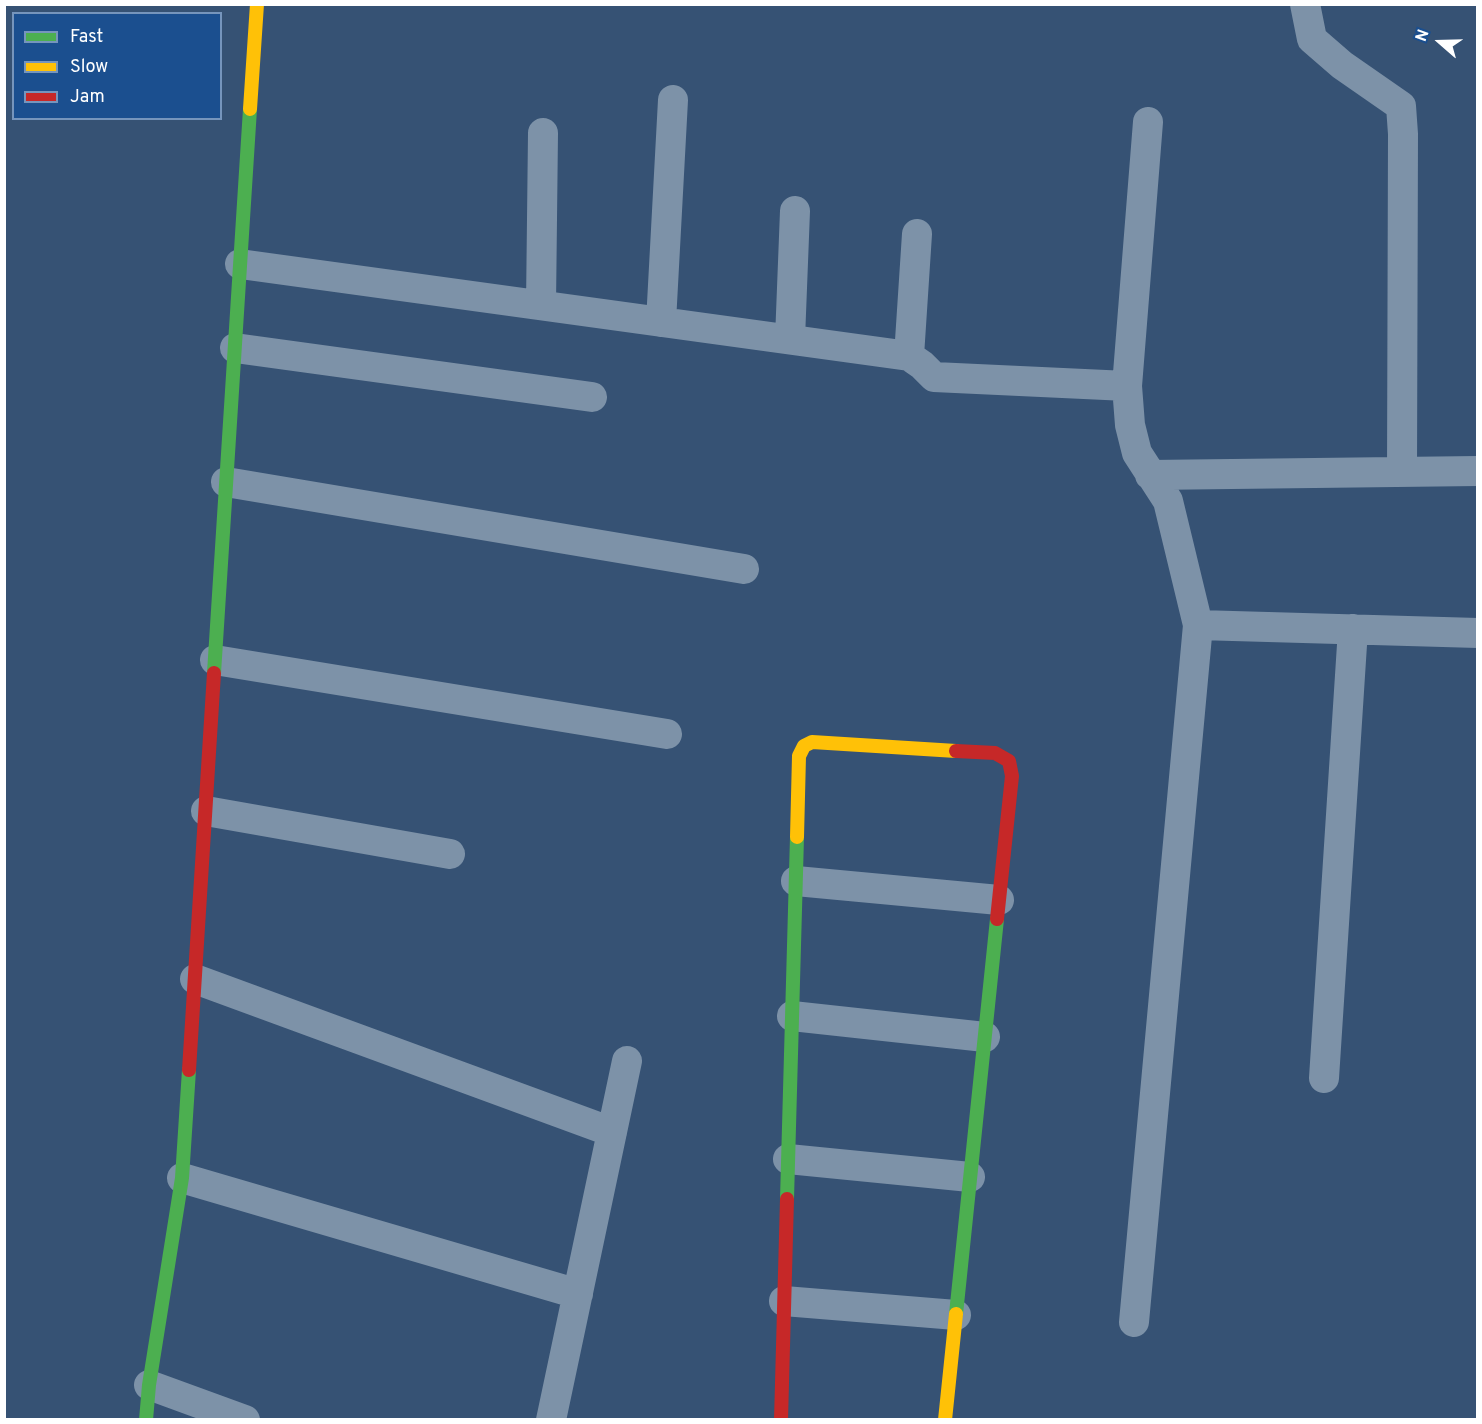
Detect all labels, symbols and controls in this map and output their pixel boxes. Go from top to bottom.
legend [12,12,222,120]
north arrow [1410,12,1470,72]
text: Fast [70,26,103,49]
text: N [1412,27,1434,45]
text: Slow [70,56,108,79]
text: Jam [70,86,105,109]

